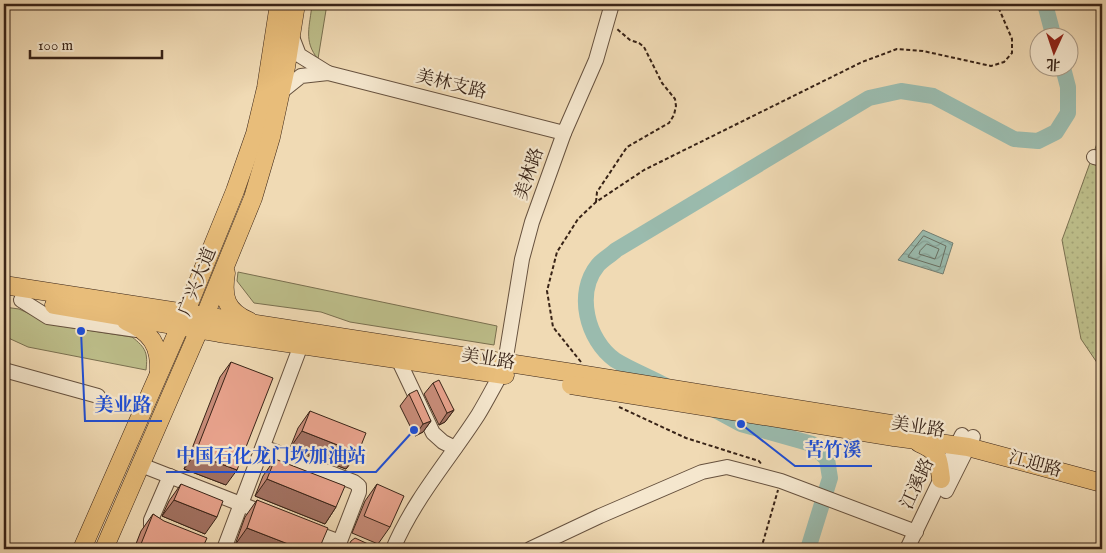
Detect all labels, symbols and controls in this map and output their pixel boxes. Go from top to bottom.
scale bar [30,28,162,60]
north arrow [1028,28,1078,78]
text: 100 m [38,36,74,55]
text: 北 [1046,55,1061,73]
street label: 美林支路 [413,65,489,105]
street label: 美林路 [510,145,550,203]
street label: 广兴大道 [174,244,222,320]
street label: 美业路 [460,344,516,376]
callout: 美业路 [85,387,162,421]
text: 美业路 [94,394,152,418]
street label: 美业路 [890,412,946,444]
callout: 苦竹溪 [795,432,872,466]
callout: 中国石化龙门坎加油站 [166,438,376,472]
text: 苦竹溪 [804,439,862,463]
text: 中国石化龙门坎加油站 [176,445,366,469]
street label: 江迎路 [1006,447,1064,483]
street label: 江溪路 [896,455,940,513]

